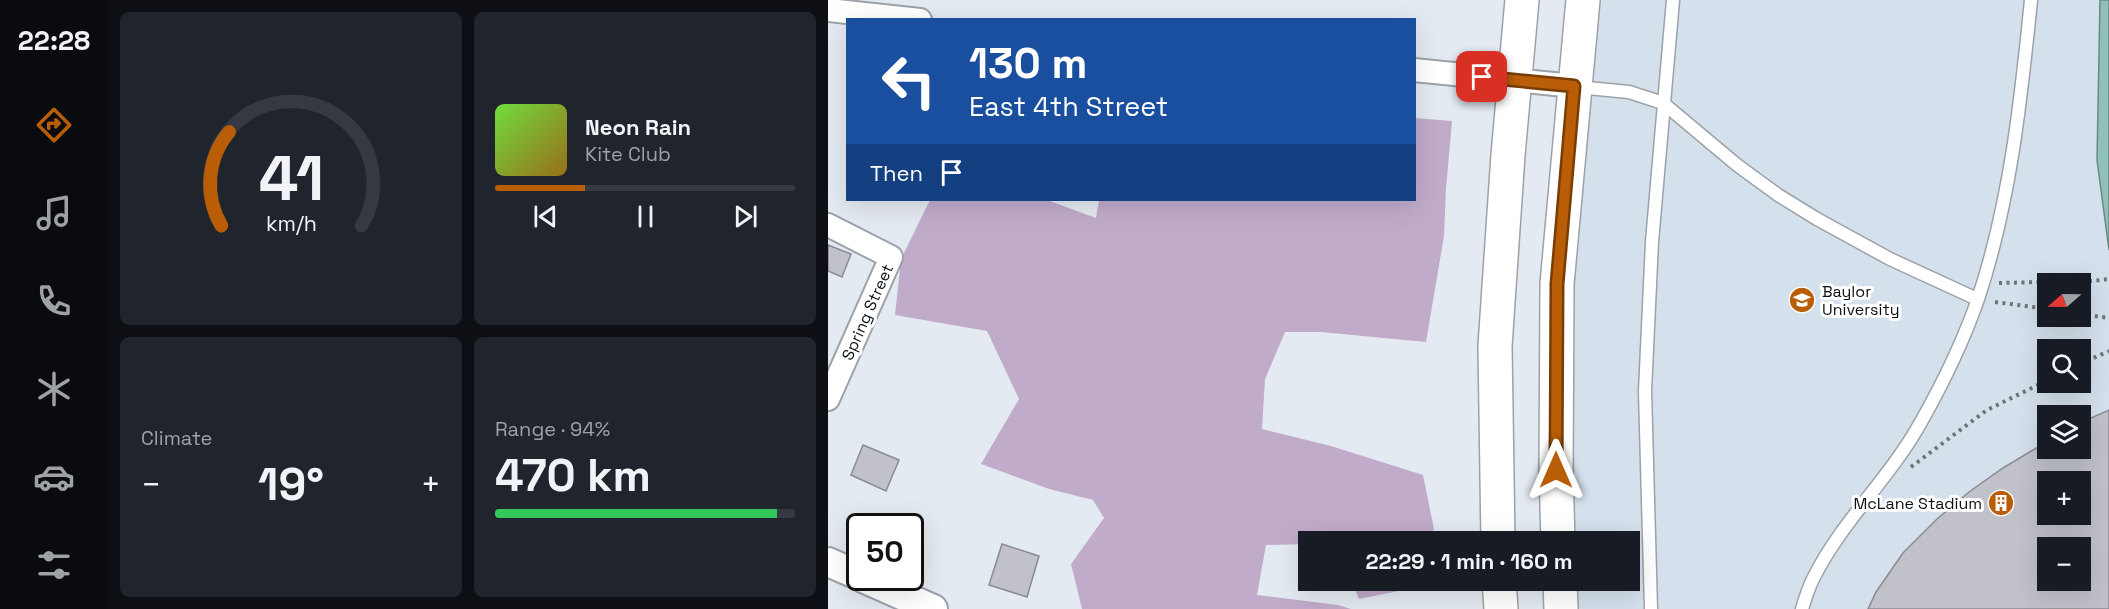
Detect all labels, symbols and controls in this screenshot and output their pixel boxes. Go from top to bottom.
text: 22:28 [18,23,90,58]
text: 130 m [969,37,1087,90]
icon: left [870,42,948,120]
pin [1456,51,1507,102]
icon: arrive [1465,60,1498,93]
text: East 4th Street [969,89,1168,124]
icon: directions [33,104,75,146]
text: Neon Rain [585,113,691,141]
text: 41 [258,139,324,218]
text: Kite Club [585,141,671,167]
icon: arrive [935,156,968,189]
text: Then [870,159,923,187]
icon: music [33,192,75,234]
icon: previous [529,200,562,233]
icon: pause [629,200,662,233]
icon: next [729,200,762,233]
text: km/h [265,210,317,237]
street label: Spring Street [837,261,898,364]
north arrow [2037,273,2091,327]
map controls [2037,273,2091,591]
icon: phone [33,280,75,322]
place label: Baylor University [1822,281,1900,320]
school or university icon: Baylor University [1787,285,1817,315]
button: search [2037,339,2091,393]
icon: climate [33,368,75,410]
button: layers [2037,405,2091,459]
text: Range · 94% [495,416,610,442]
text: Climate [141,425,212,451]
position arrow [1524,438,1588,502]
text: 470 km [495,447,651,504]
icon: car [33,456,75,498]
text: 19° [258,456,324,513]
text: − [141,464,161,506]
text: + [421,464,441,506]
button: + [2037,471,2091,525]
building icon: McLane Stadium [1986,488,2016,518]
place label: McLane Stadium [1853,493,1982,514]
speed limit sign: 50 [846,513,924,591]
button: − [2037,537,2091,591]
icon: filters [33,544,75,586]
text: 22:29 · 1 min · 160 m [1365,547,1573,575]

